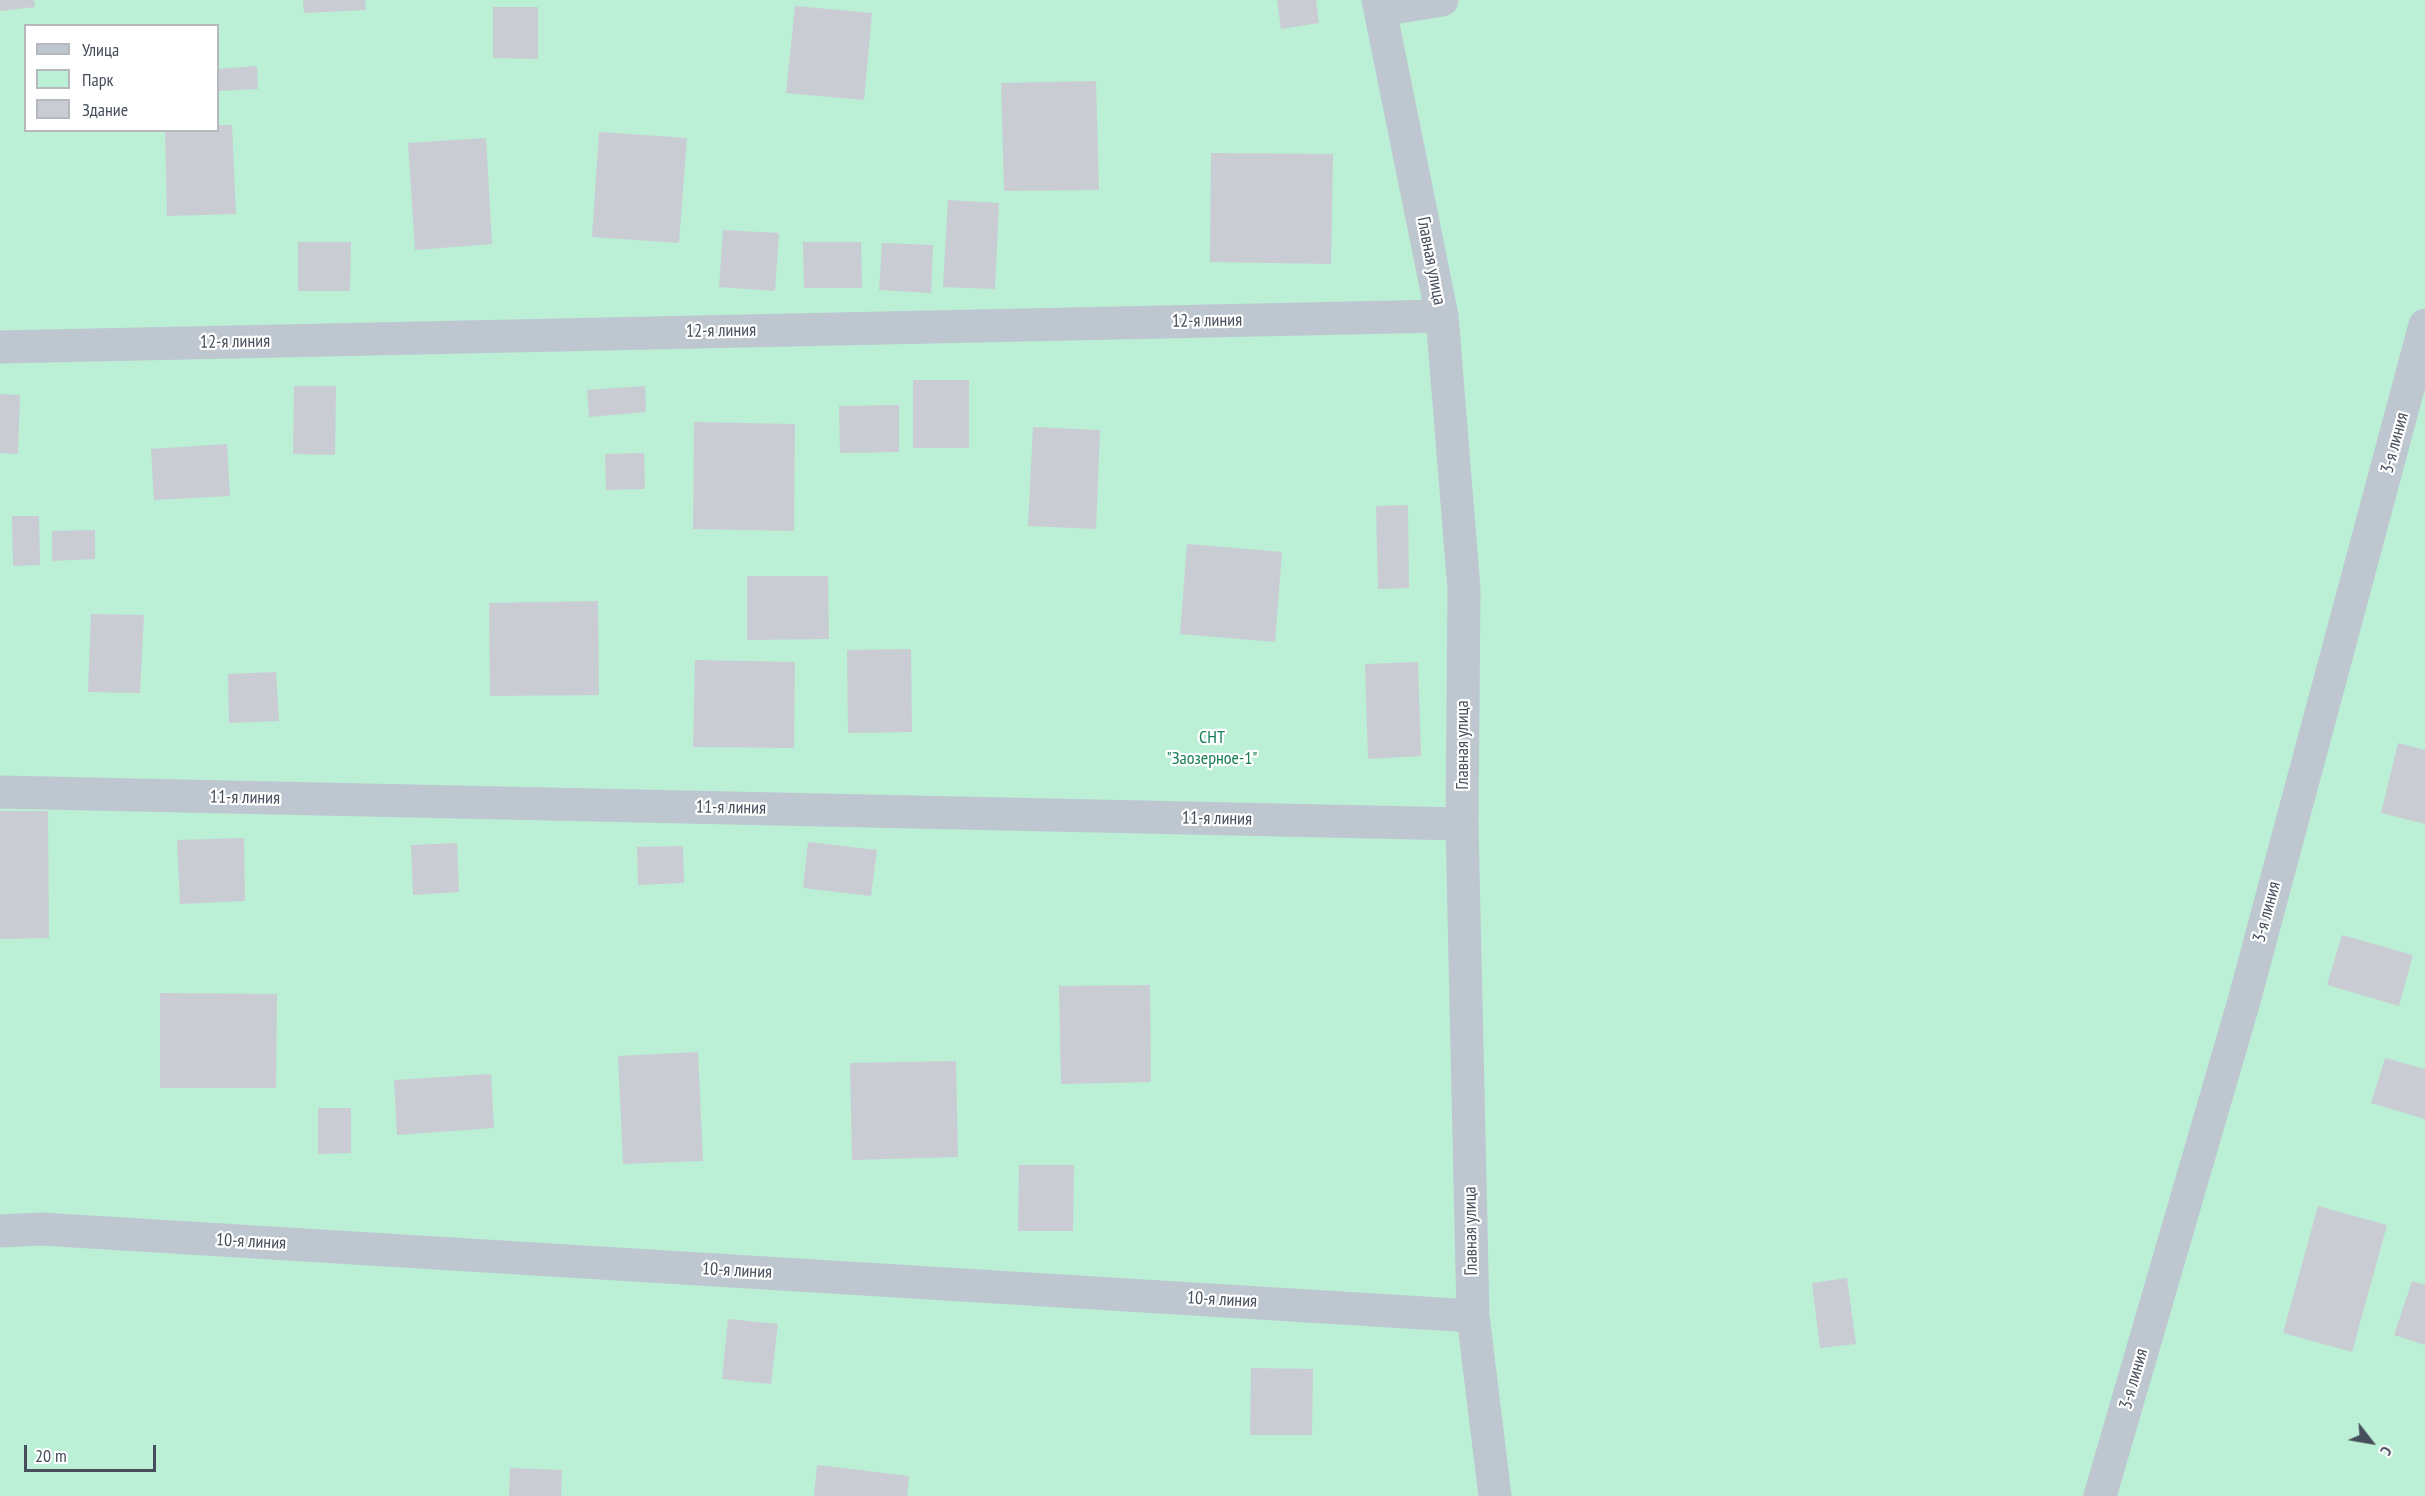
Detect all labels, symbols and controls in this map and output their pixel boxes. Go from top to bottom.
legend [24,24,219,132]
text: Улица [82,38,119,61]
text: Парк [82,68,113,91]
text: Здание [82,98,128,121]
street label: Главная улица [1412,215,1450,307]
street label: 12-я линия [1172,310,1242,332]
street label: 12-я линия [686,320,756,342]
street label: 12-я линия [200,331,270,353]
street label: 3-я линия [2377,410,2413,476]
street label: Главная улица [1452,700,1474,790]
park label: СНТ "Заозерное-1" [1166,727,1258,770]
street label: 11-я линия [210,787,280,809]
street label: 11-я линия [696,797,766,819]
street label: 11-я линия [1182,808,1252,830]
street label: 3-я линия [2249,879,2285,945]
street label: Главная улица [1459,1186,1483,1276]
street label: 10-я линия [215,1229,287,1255]
street label: 10-я линия [701,1258,773,1284]
street label: 10-я линия [1186,1287,1258,1313]
street label: 3-я линия [2115,1346,2153,1412]
north arrow [2341,1412,2401,1472]
scale bar [27,1433,159,1471]
text: С [2376,1443,2397,1460]
text: 20 m [35,1444,67,1467]

